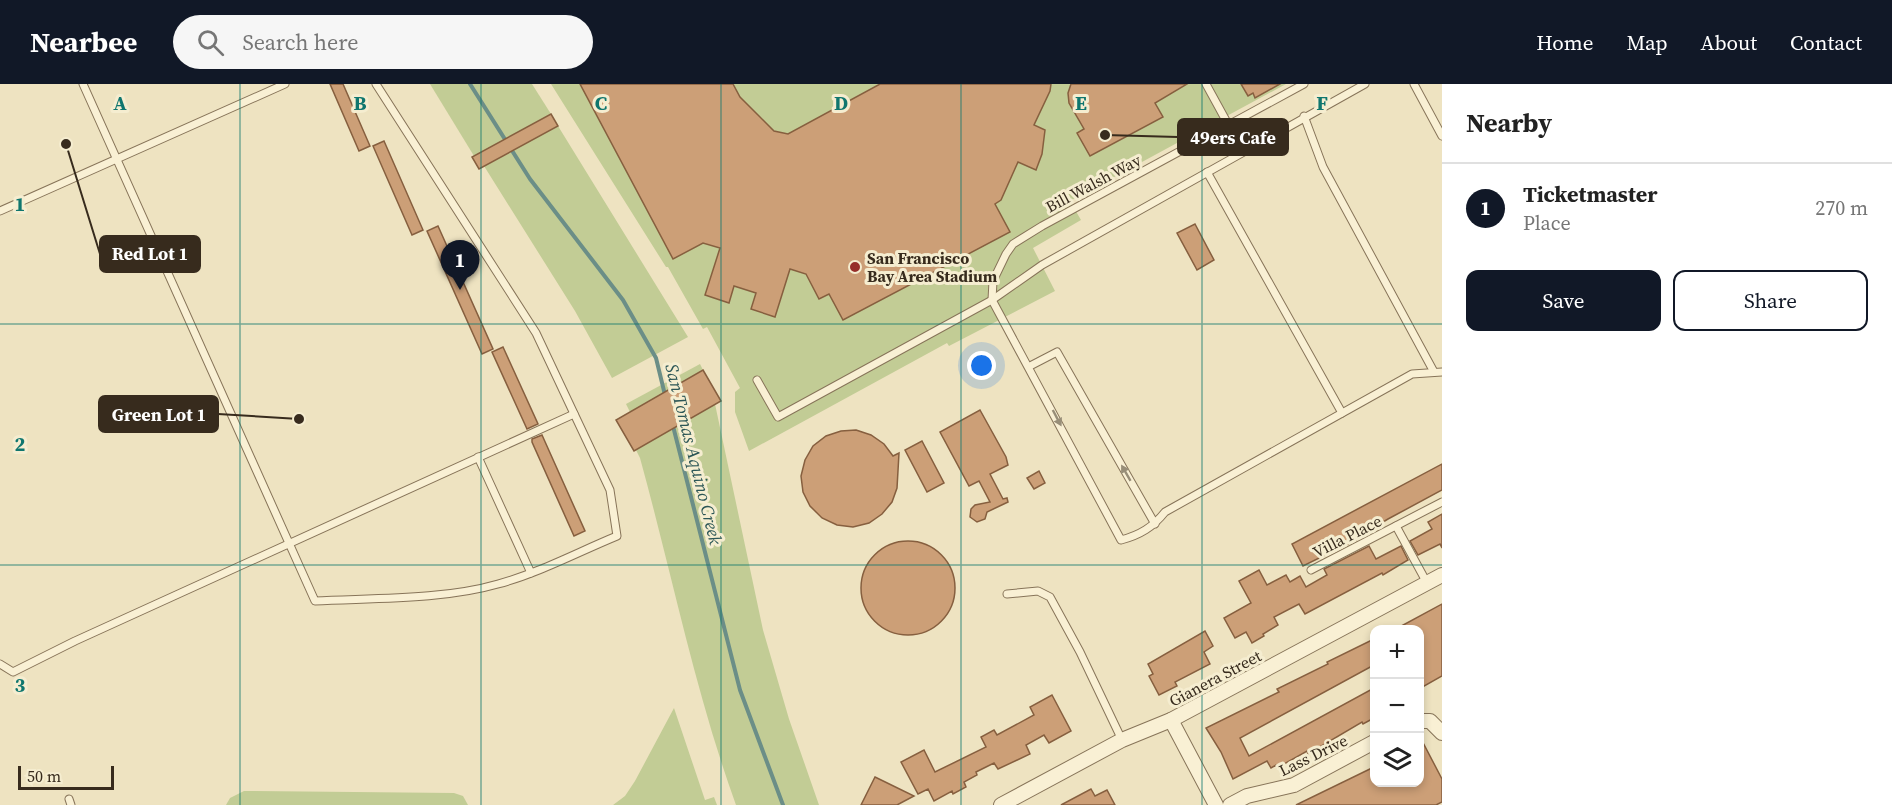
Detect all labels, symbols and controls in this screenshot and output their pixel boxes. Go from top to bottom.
search box [173,15,593,69]
text: Nearbee [30,23,137,61]
icon: search [194,26,227,59]
text: Search here [242,27,358,57]
text: Home [1536,28,1594,57]
text: Map [1627,28,1668,57]
text: About [1701,28,1757,57]
text: Contact [1790,28,1862,57]
text: A [113,89,127,117]
text: B [353,89,367,117]
text: C [595,89,607,117]
text: D [834,89,848,117]
text: E [1075,89,1087,117]
text: F [1316,89,1328,117]
text: Nearby [1466,105,1552,141]
callout: 49ers Cafe [1178,119,1288,155]
text: 49ers Cafe [1190,125,1276,150]
street label: Bill Walsh Way [1042,148,1145,217]
text: Ticketmaster [1523,179,1657,209]
text: 1 [15,190,25,218]
text: 1 [1480,194,1491,222]
text: 270 m [1815,194,1868,222]
text: Place [1523,209,1571,237]
callout: Red Lot 1 [100,236,200,272]
pin: 1 [440,240,480,290]
text: Red Lot 1 [112,241,188,266]
place label: San Francisco Bay Area Stadium [867,247,998,287]
marker: San Francisco Bay Area Stadium [848,260,862,274]
button: Save [1466,270,1661,331]
button: Share [1673,270,1868,331]
your location [967,351,996,380]
water label: San Tomas Aquino Creek [659,361,729,548]
callout: Green Lot 1 [99,396,218,432]
text: Green Lot 1 [112,402,206,427]
one-way arrow [1052,409,1062,426]
text: 2 [15,430,26,458]
one-way arrow [1121,465,1132,481]
street label: Villa Place [1309,509,1385,563]
map controls [1370,625,1424,787]
button: + [1370,625,1424,679]
street label: Gianera Street [1165,644,1266,712]
text: 3 [15,671,26,699]
button: − [1370,679,1424,733]
street label: Lass Drive [1275,729,1351,781]
button: layers [1370,733,1424,787]
scale bar [18,763,114,790]
text: 50 m [27,765,61,787]

